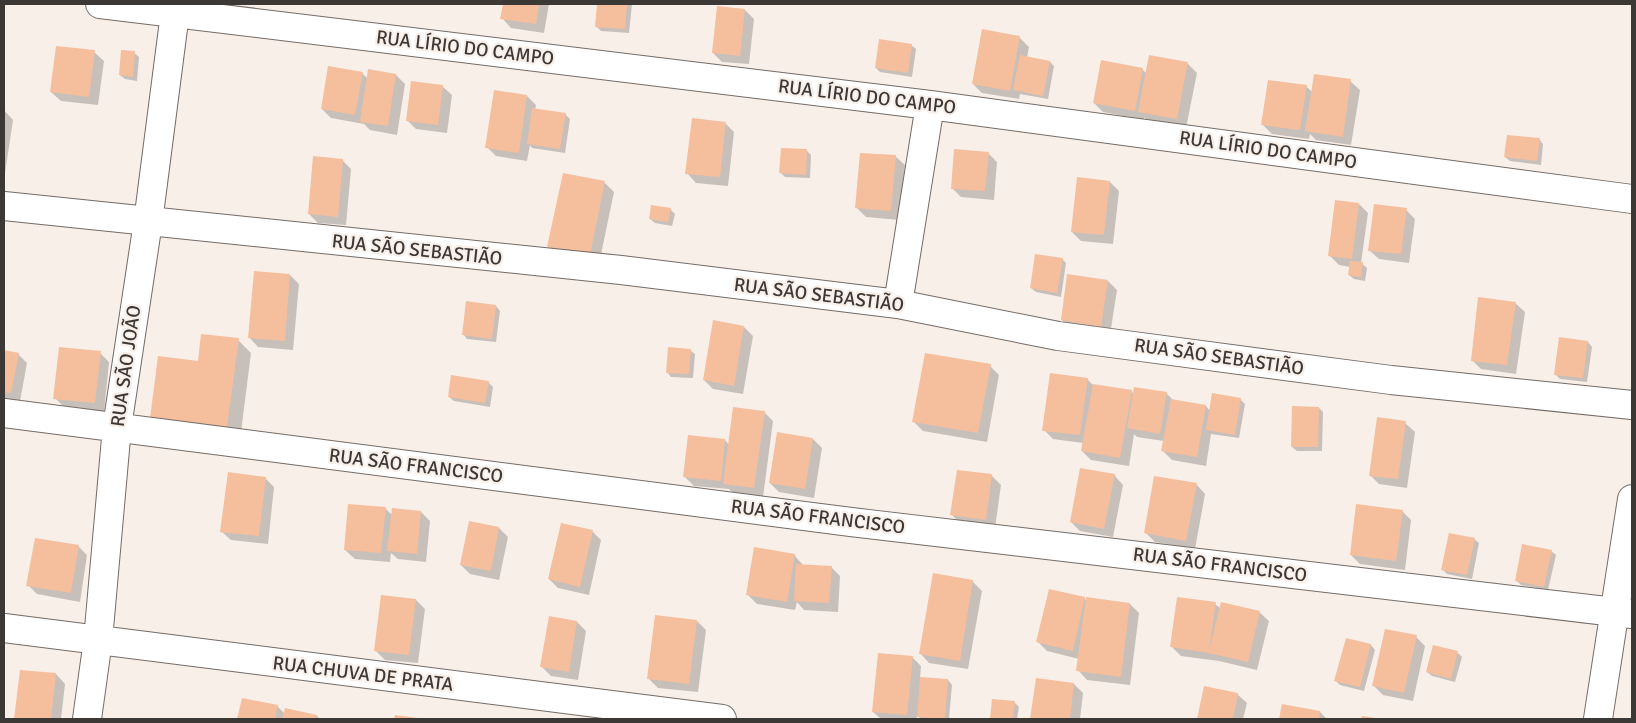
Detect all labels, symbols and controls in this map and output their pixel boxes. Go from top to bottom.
street label: RUA LÍRIO DO CAMPO [375,25,555,71]
street label: RUA LÍRIO DO CAMPO [777,74,957,120]
street label: RUA LÍRIO DO CAMPO [1178,126,1358,174]
street label: RUA SÃO SEBASTIÃO [331,229,503,271]
street label: RUA SÃO SEBASTIÃO [733,273,905,317]
street label: RUA SÃO JOÃO [106,304,146,428]
street label: RUA SÃO SEBASTIÃO [1133,333,1305,381]
street label: RUA SÃO FRANCISCO [328,443,504,489]
street label: RUA SÃO FRANCISCO [730,494,906,540]
street label: RUA SÃO FRANCISCO [1132,542,1308,588]
street label: RUA CHUVA DE PRATA [271,651,455,697]

